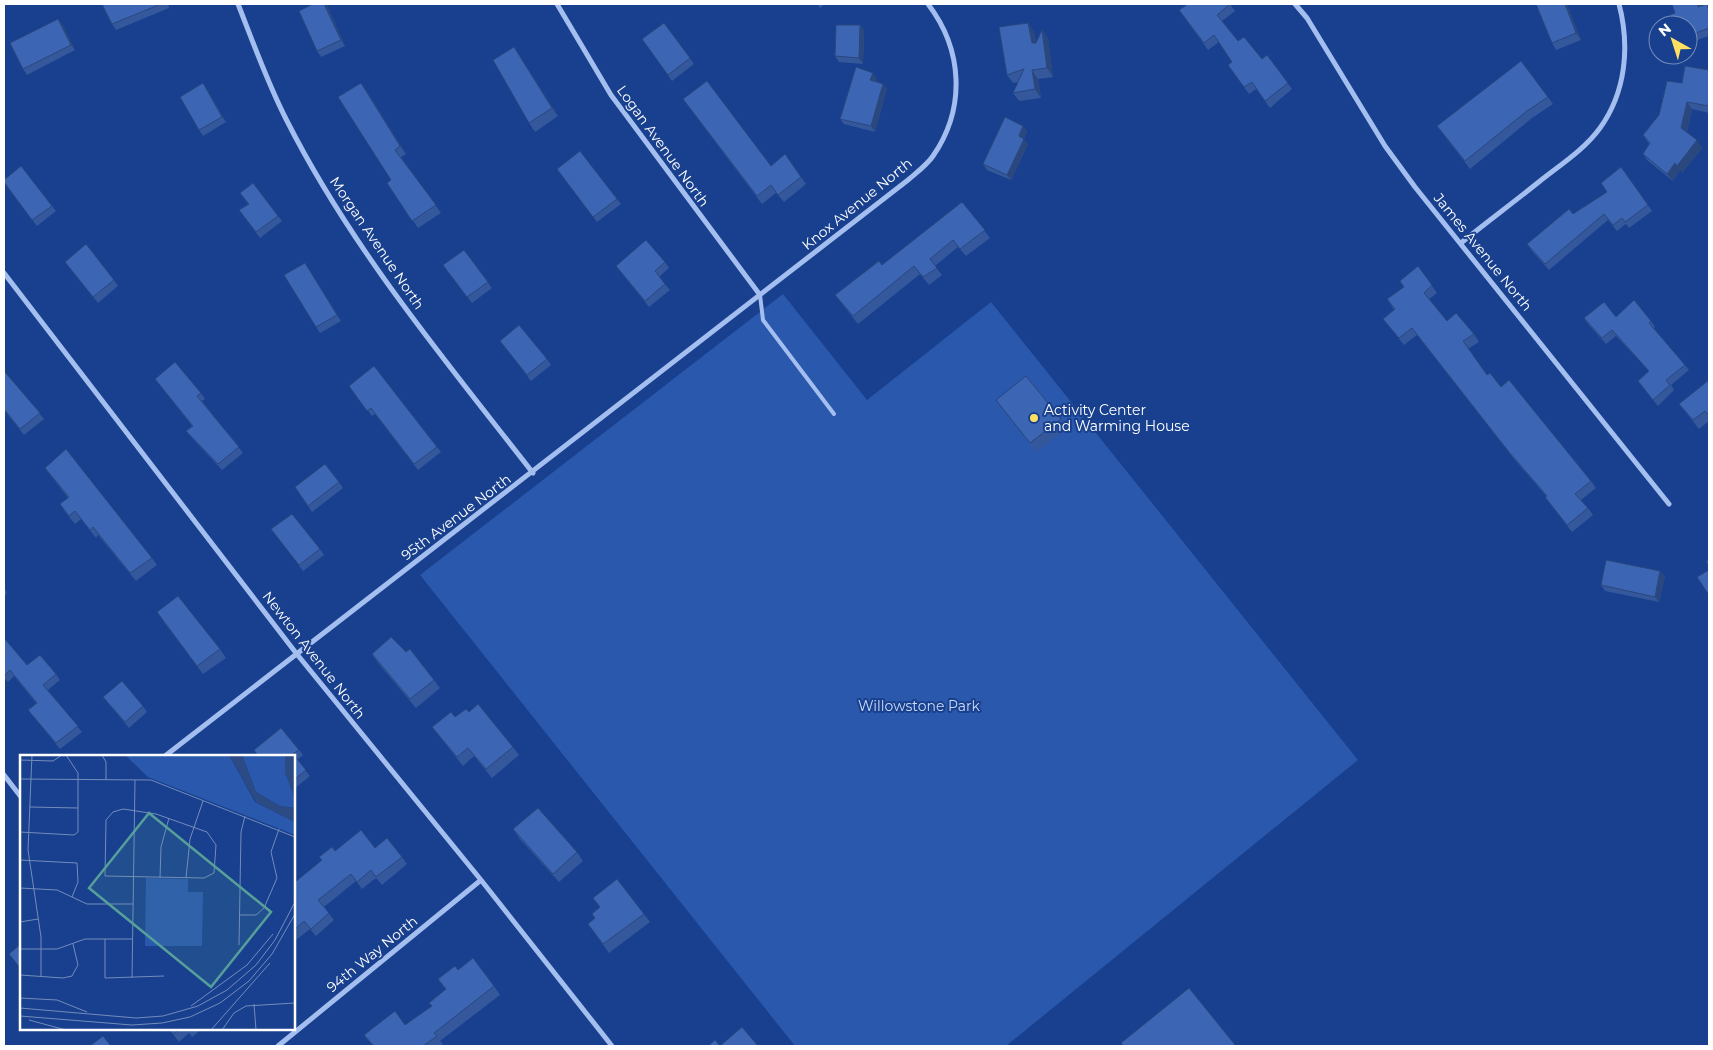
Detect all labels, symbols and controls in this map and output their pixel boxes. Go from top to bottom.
north arrow [1648,15,1698,65]
text: N [1655,19,1675,40]
street label: Logan Avenue North [613,82,713,210]
street label: Knox Avenue North [798,154,916,254]
street label: Morgan Avenue North [326,173,428,313]
street label: James Avenue North [1429,189,1536,315]
place label: Activity Center and Warming House [1044,401,1190,435]
marker: Activity Center and Warming House [1028,412,1040,424]
street label: 95th Avenue North [398,470,514,564]
street label: Newton Avenue North [259,588,369,722]
park label: Willowstone Park [858,697,981,715]
inset map [20,755,295,1030]
street label: 94th Way North [323,912,421,996]

